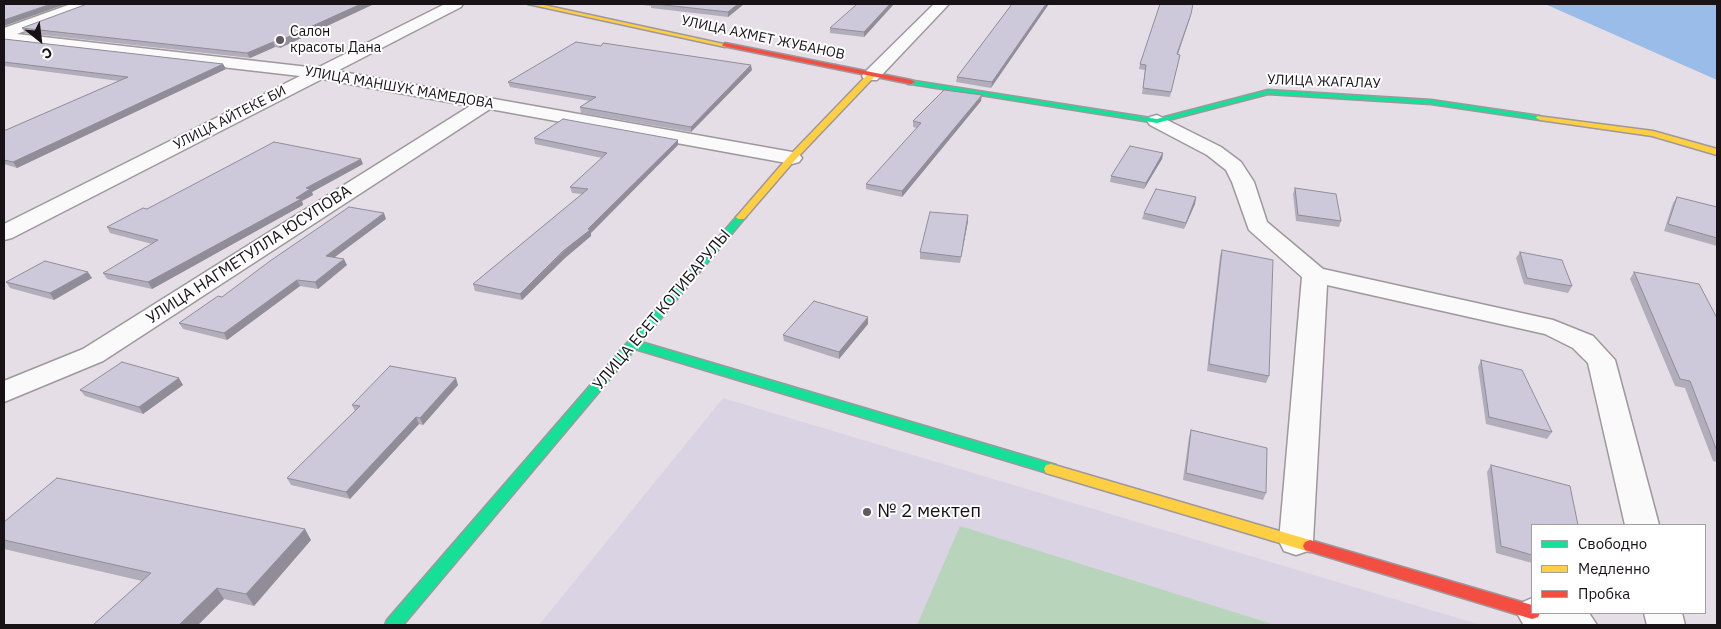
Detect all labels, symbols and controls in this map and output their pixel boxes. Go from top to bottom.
street label: УЛИЦА АХМЕТ ЖУБАНОВ [680,12,846,64]
north arrow [15,15,65,65]
place label: Салон красоты Дана [290,24,381,56]
marker: Салон красоты Дана [274,34,286,46]
text: С [39,43,56,63]
street label: УЛИЦА МАНШУК МАМЕДОВА [303,63,495,113]
street label: УЛИЦА ЖАГАЛАУ [1267,72,1381,92]
street label: УЛИЦА АЙТЕКЕ БИ [171,82,289,154]
street label: УЛИЦА НАГМЕТУЛЛА ЮСУПОВА [143,182,355,328]
street label: УЛИЦА ЕСЕТ КОТИБАРУЛЫ [589,226,735,394]
place label: № 2 мектеп [877,501,981,523]
marker: № 2 мектеп [861,506,873,518]
legend [1531,524,1706,614]
text: Свободно [1578,534,1647,553]
text: Медленно [1578,559,1650,578]
text: Пробка [1578,584,1630,603]

